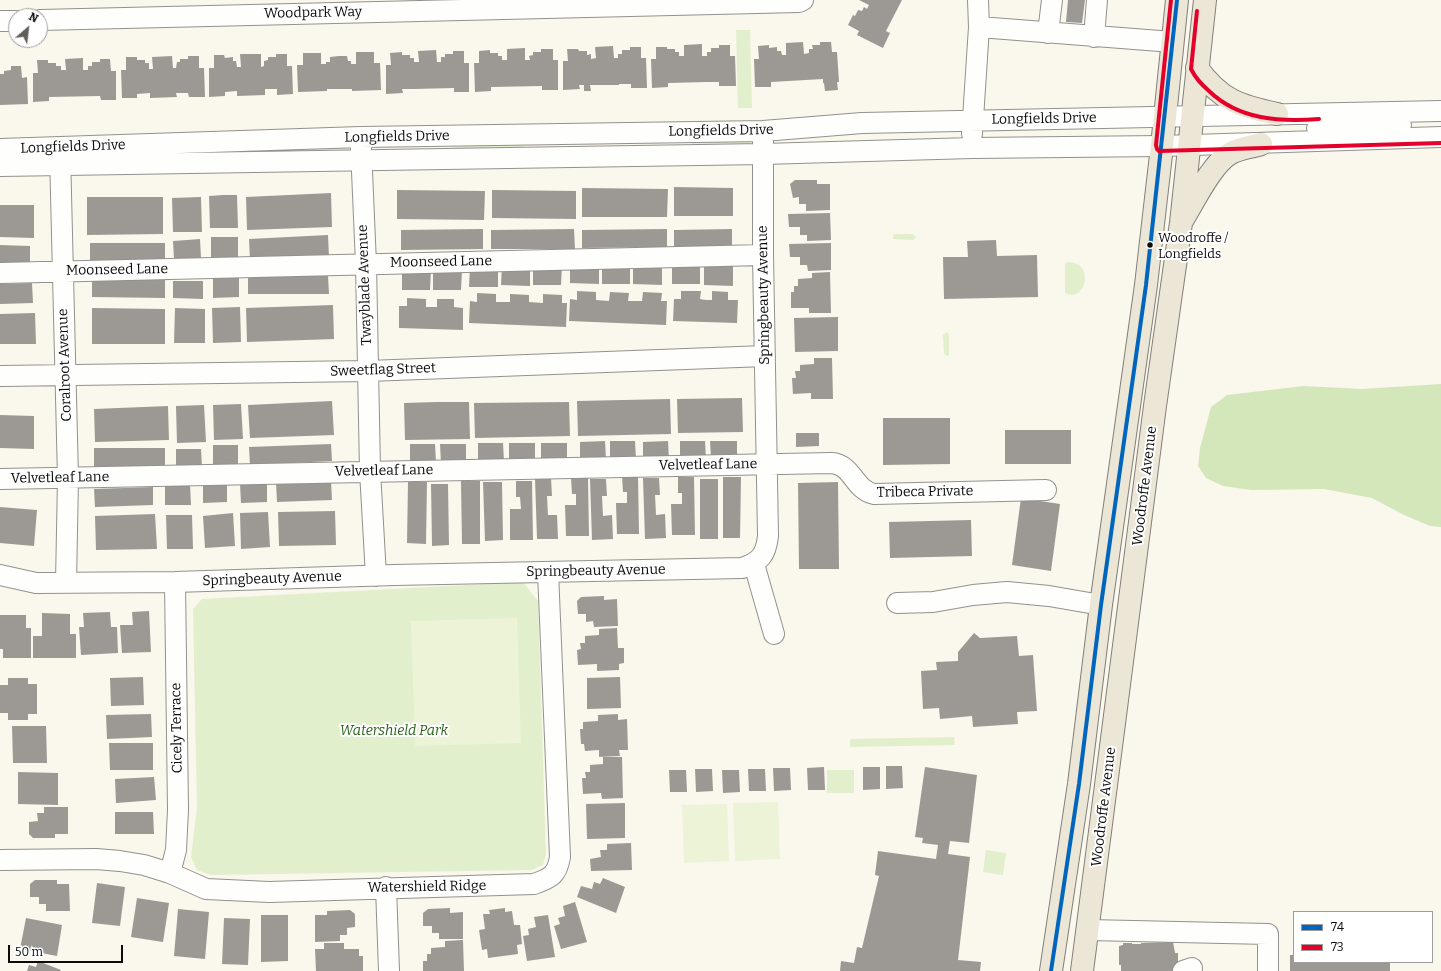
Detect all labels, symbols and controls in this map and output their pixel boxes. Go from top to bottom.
street label: Woodpark Way [264,4,362,22]
north arrow [8,8,48,48]
text: N [27,10,40,26]
street label: Longfields Drive [991,110,1097,128]
street label: Longfields Drive [668,122,774,140]
street label: Longfields Drive [344,128,450,146]
street label: Longfields Drive [20,137,126,157]
street label: Twayblade Avenue [354,224,376,346]
street label: Springbeauty Avenue [754,225,774,365]
place label: Woodroffe / Longfields [1158,230,1228,261]
marker: Woodroffe / Longfields [1145,240,1155,250]
street label: Moonseed Lane [390,253,492,271]
street label: Moonseed Lane [66,261,168,279]
street label: Coralroot Avenue [55,308,75,422]
street label: Sweetflag Street [330,360,436,380]
street label: Woodroffe Avenue [1129,425,1161,547]
street label: Velvetleaf Lane [659,456,757,474]
street label: Velvetleaf Lane [335,462,433,480]
street label: Velvetleaf Lane [11,469,109,487]
street label: Tribeca Private [877,483,973,501]
street label: Springbeauty Avenue [526,561,666,581]
street label: Springbeauty Avenue [202,568,342,590]
street label: Cicely Terrace [168,683,186,773]
park label: Watershield Park [340,723,448,739]
street label: Woodroffe Avenue [1088,746,1120,868]
street label: Watershield Ridge [368,878,486,896]
legend [1293,911,1433,963]
text: 74 [1331,920,1344,934]
scale bar [10,937,125,963]
text: 73 [1331,940,1344,954]
text: 50 m [15,945,43,959]

